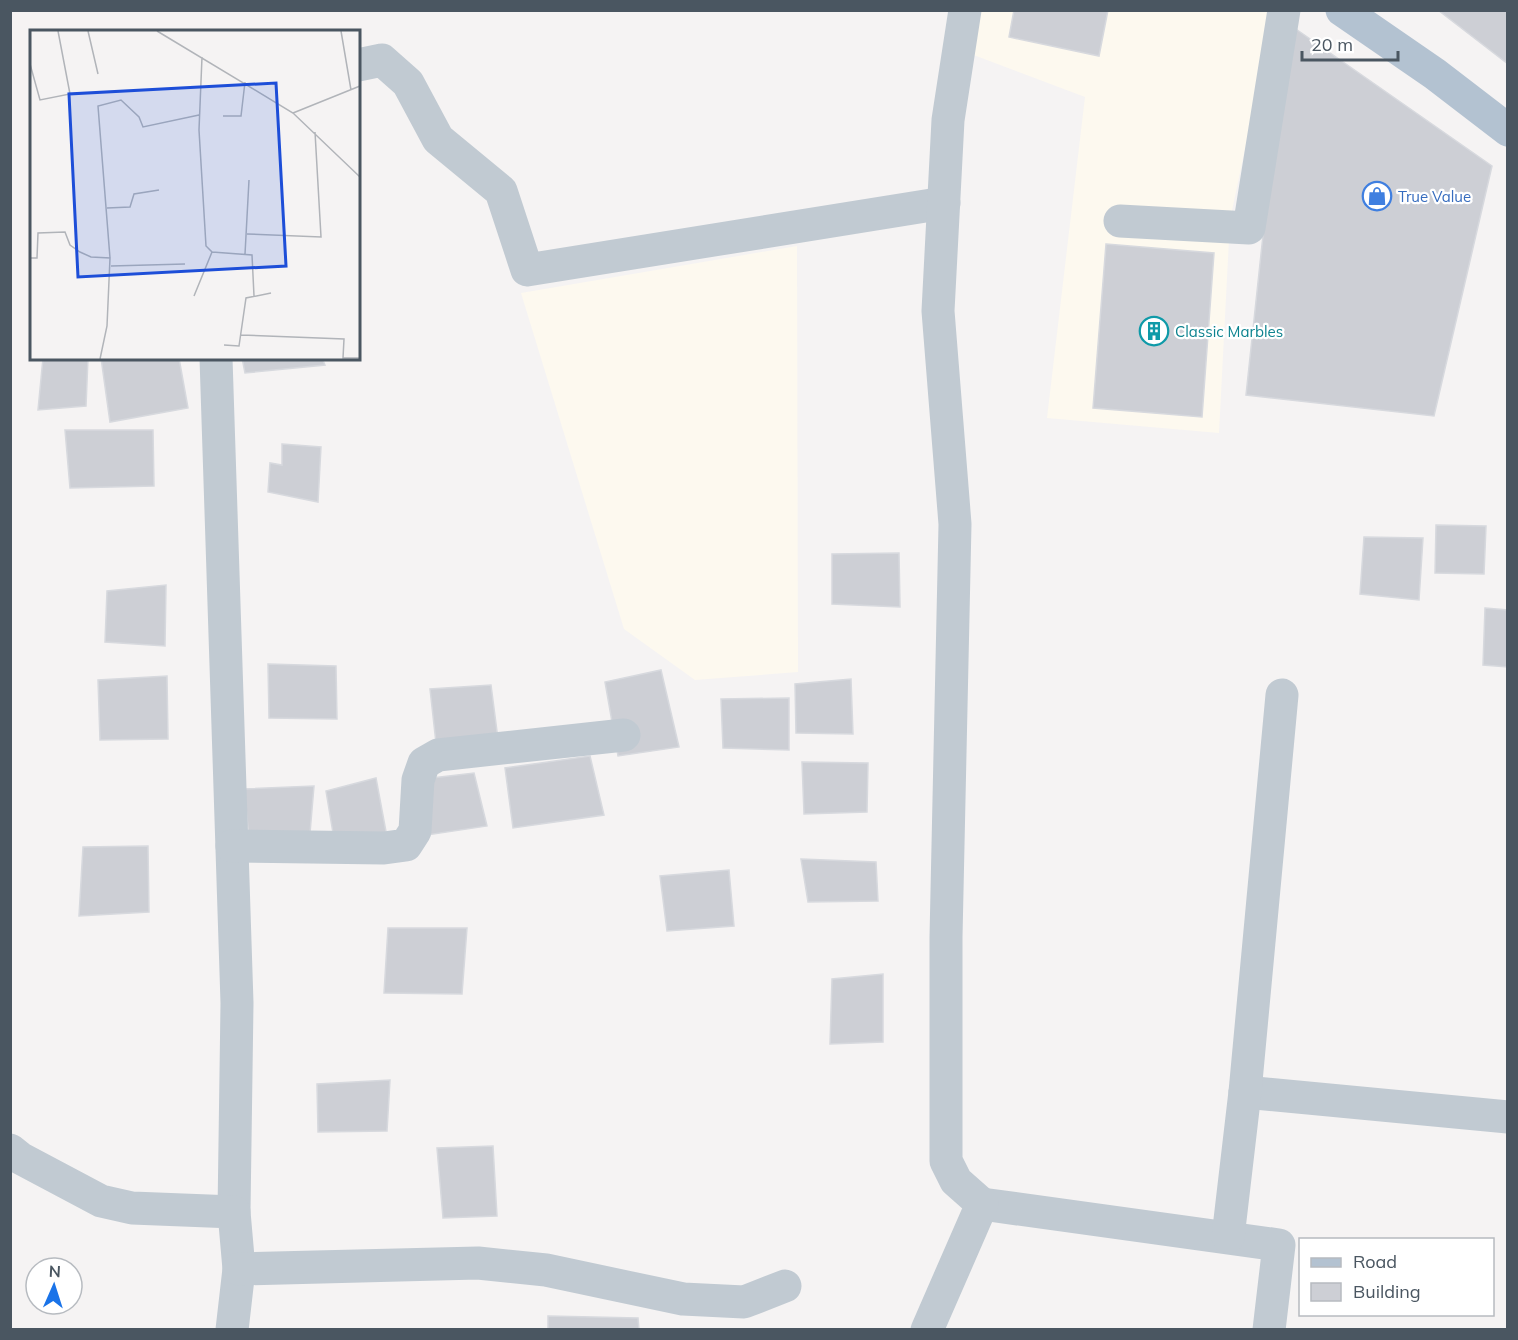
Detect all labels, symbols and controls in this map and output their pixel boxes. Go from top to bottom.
scale bar [1302,24,1398,62]
inset map [30,30,360,360]
text: 20 m [1311,33,1353,56]
shop icon: True Value [1361,180,1393,212]
place label: True Value [1398,187,1471,206]
building icon: Classic Marbles [1138,315,1170,347]
place label: Classic Marbles [1175,322,1283,341]
legend [1299,1238,1494,1316]
text: Road [1353,1250,1397,1273]
north arrow [24,1256,84,1316]
text: N [48,1261,61,1281]
text: Building [1353,1280,1421,1303]

